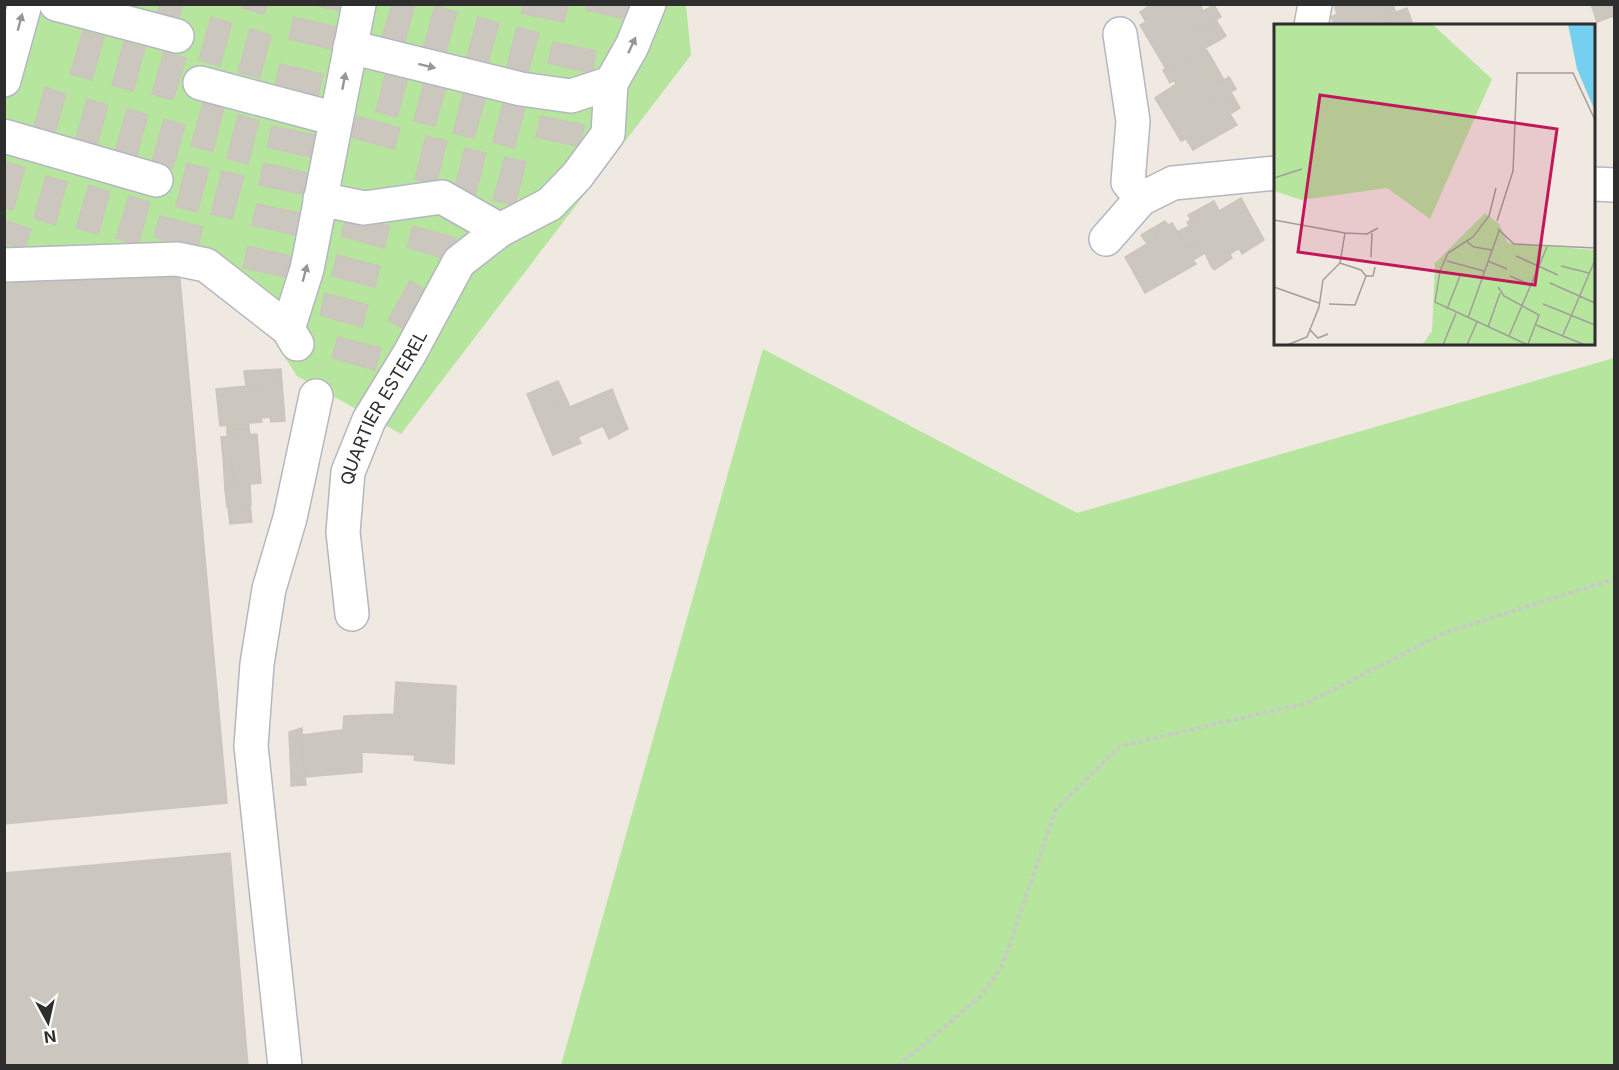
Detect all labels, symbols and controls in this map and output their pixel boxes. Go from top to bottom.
one-way arrow [16,13,25,31]
inset map [1274,24,1595,345]
one-way arrow [627,36,636,53]
one-way arrow [418,61,437,71]
one-way arrow [339,72,349,91]
one-way arrow [301,264,311,282]
street label: QUARTIER ESTEREL [336,326,431,486]
north arrow [18,992,78,1052]
text: N [43,1026,58,1048]

